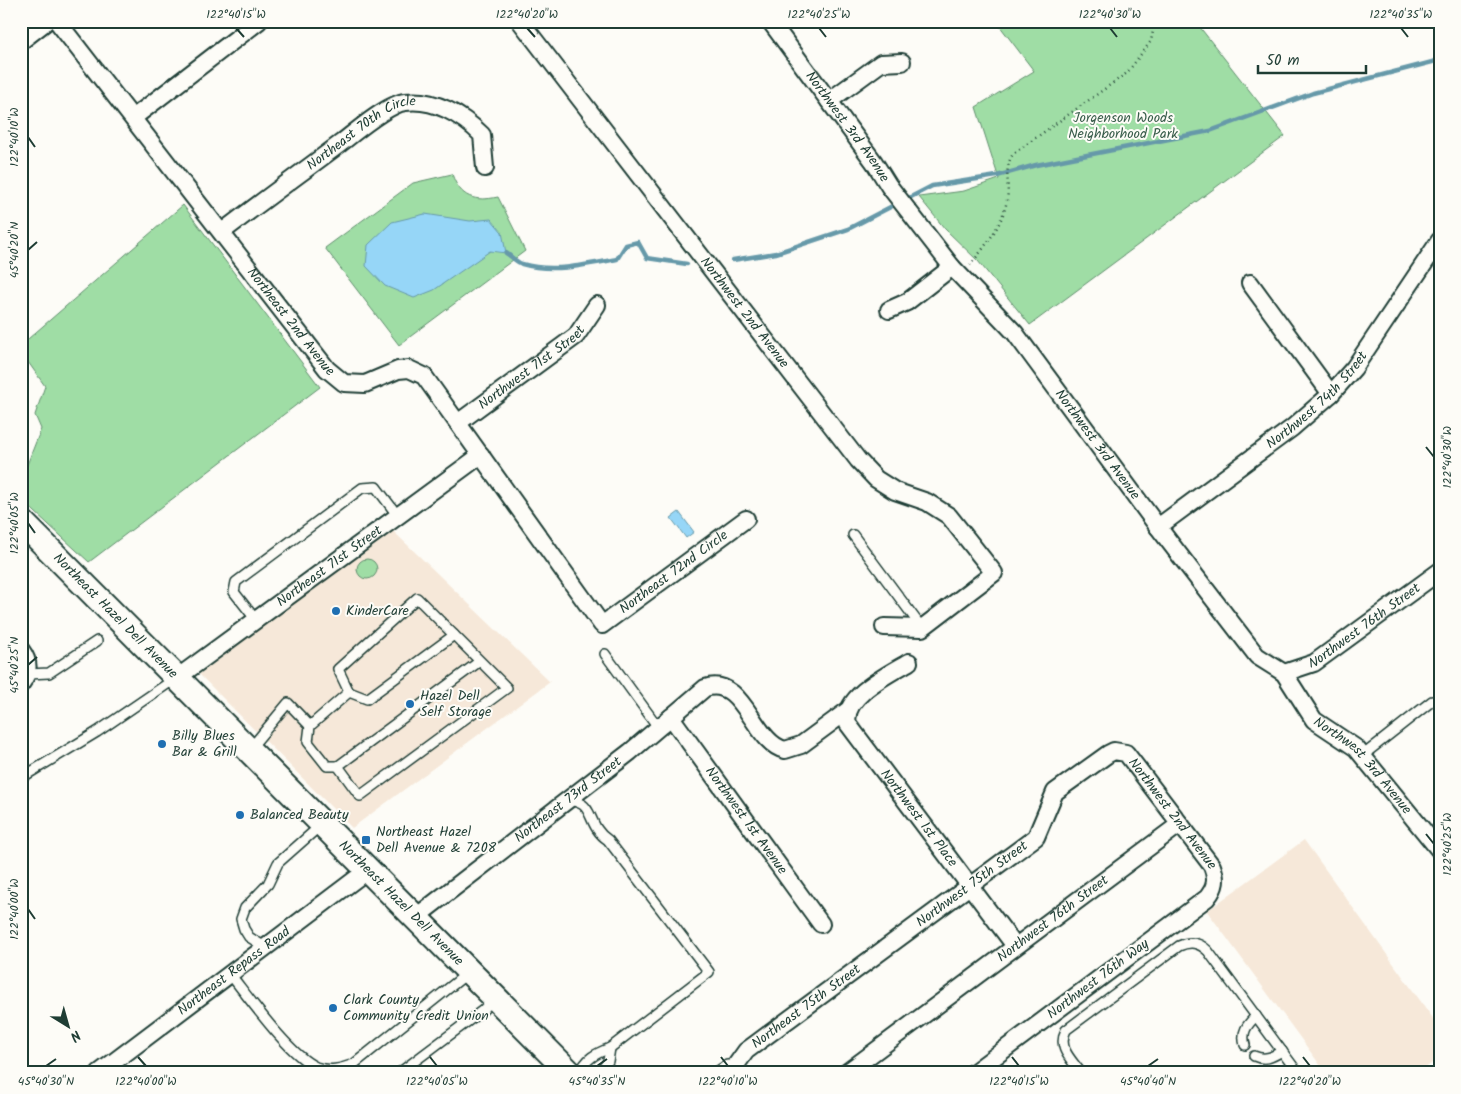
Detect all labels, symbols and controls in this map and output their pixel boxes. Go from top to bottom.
text: 122°40'15"W [206,5,266,24]
text: 122°40'20"W [496,5,558,24]
text: 122°40'25"W [788,5,850,24]
text: 122°40'30"W [1079,5,1141,24]
text: 122°40'35"W [1370,5,1432,24]
scale bar [1258,42,1366,74]
text: 50 m [1266,49,1300,73]
street label: Northwest 3rd Avenue [800,66,895,187]
street label: Northeast 70th Circle [302,90,417,176]
text: 122°40'10"W [5,107,24,167]
park label: Jorgenson Woods Neighborhood Park [1068,107,1178,145]
text: 45°40'20"N [5,222,24,278]
street label: Northwest 2nd Avenue [694,252,795,374]
street label: Northeast 2nd Avenue [241,263,340,382]
street label: Northwest 71st Street [474,321,591,415]
street label: Northwest 74th Street [1261,346,1374,455]
street label: Northwest 3rd Avenue [1049,385,1146,505]
text: 122°40'30"W [1438,426,1457,488]
text: 122°40'05"W [5,492,24,554]
street label: Northeast 71st Street [272,520,387,613]
street label: Northeast 72nd Circle [615,524,733,620]
street label: Northeast Hazel Dell Avenue [48,548,184,685]
street label: Northwest 76th Street [1306,577,1426,675]
place label: KinderCare [346,600,410,622]
marker: KinderCare [330,605,342,617]
text: 45°40'25"N [5,637,24,694]
place label: Hazel Dell Self Storage [420,685,492,723]
marker: Hazel Dell Self Storage [404,698,416,710]
street label: Northwest 3rd Avenue [1309,711,1418,820]
place label: Billy Blues Bar & Grill [172,725,237,763]
marker: Billy Blues Bar & Grill [156,738,168,750]
street label: Northeast 73rd Street [510,751,627,848]
street label: Northwest 2nd Avenue [1122,753,1223,875]
street label: Northwest 1st Avenue [699,762,793,880]
street label: Northwest 1st Place [875,764,963,872]
place label: Balanced Beauty [250,804,349,826]
marker: Balanced Beauty [234,809,246,821]
text: 122°40'25"W [1438,813,1457,875]
place label: Northeast Hazel Dell Avenue & 7208 [376,821,497,859]
marker: Northeast Hazel Dell Avenue & 7208 [360,834,372,846]
street label: Northeast Hazel Dell Avenue [333,835,469,972]
street label: Northwest 75th Street [911,835,1033,933]
street label: Northwest 76th Street [992,869,1114,968]
text: 122°40'00"W [5,878,24,940]
street label: Northeast Repass Road [173,921,296,1021]
street label: Northwest 76th Way [1042,933,1154,1025]
street label: Northeast 75th Street [747,958,866,1054]
place label: Clark County Community Credit Union [343,989,489,1027]
north arrow [42,1002,92,1052]
marker: Clark County Community Credit Union [327,1002,339,1014]
text: N [65,1024,85,1047]
text: 45°40'30"N [18,1072,74,1091]
text: 122°40'00"W [115,1072,177,1091]
text: 122°40'05"W [406,1072,468,1091]
text: 45°40'35"N [569,1072,625,1091]
text: 122°40'10"W [698,1072,758,1091]
text: 122°40'15"W [989,1072,1049,1091]
text: 45°40'40"N [1120,1072,1176,1091]
text: 122°40'20"W [1279,1072,1341,1091]

